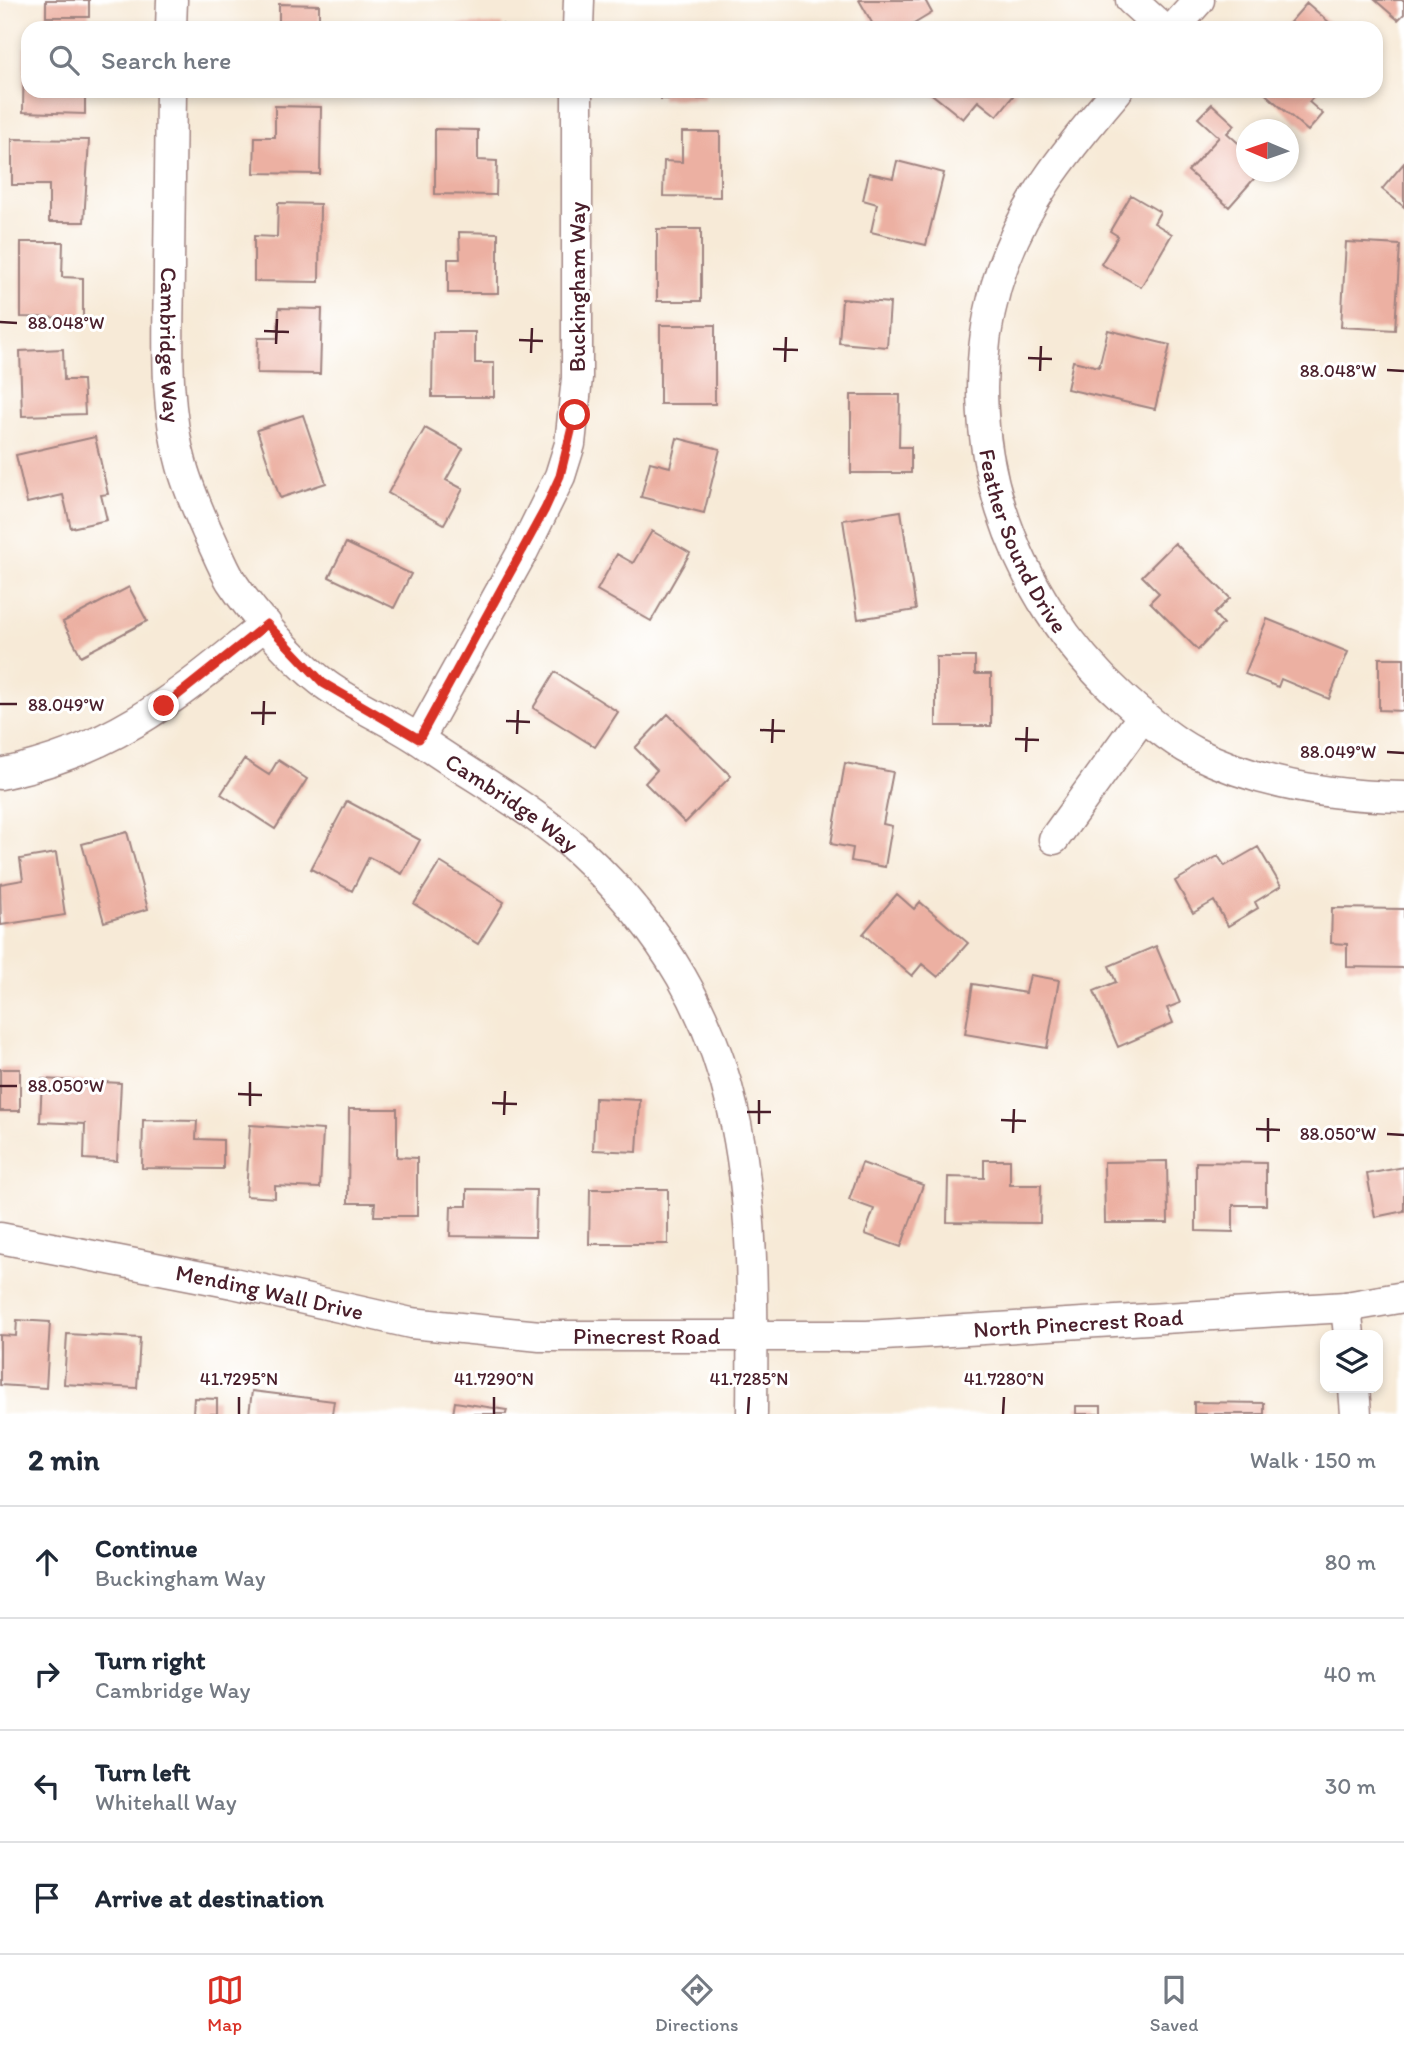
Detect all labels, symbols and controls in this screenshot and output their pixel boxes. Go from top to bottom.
search box [21,21,1383,98]
icon: search [45,41,83,79]
text: Search here [101,44,231,76]
north arrow [1236,119,1299,182]
street label: Buckingham Way [563,202,591,372]
street label: Cambridge Way [154,267,187,424]
text: 88.048°W [28,312,104,334]
text: 88.048°W [1300,360,1376,382]
route start [559,399,590,430]
street label: Feather Sound Drive [973,447,1074,639]
route end [148,690,179,721]
text: 88.049°W [28,694,104,716]
text: 88.049°W [1300,741,1376,763]
street label: Cambridge Way [440,747,584,858]
text: 88.050°W [28,1075,104,1097]
text: 88.050°W [1300,1123,1376,1145]
street label: Mending Wall Drive [173,1258,366,1326]
street label: North Pinecrest Road [972,1303,1185,1344]
street label: Pinecrest Road [573,1322,721,1350]
map controls [1320,1330,1383,1393]
button: layers [1320,1330,1383,1393]
text: 41.7295°N [200,1368,278,1390]
text: 41.7290°N [454,1368,534,1390]
text: 41.7285°N [710,1368,788,1390]
text: 41.7280°N [964,1368,1044,1390]
text: 2 min [28,1441,99,1478]
text: Walk · 150 m [1250,1446,1376,1474]
text: Continue [95,1532,198,1564]
icon: ahead [28,1543,66,1581]
text: 80 m [1325,1548,1376,1576]
text: Buckingham Way [95,1564,265,1592]
text: Turn right [95,1644,206,1676]
icon: right [28,1655,66,1693]
text: 40 m [1323,1660,1376,1688]
text: Cambridge Way [95,1676,250,1704]
text: Turn left [95,1756,191,1788]
icon: left [28,1767,66,1805]
text: 30 m [1325,1772,1376,1800]
text: Whitehall Way [95,1788,237,1816]
icon: arrive [28,1879,66,1917]
text: Arrive at destination [95,1882,324,1914]
tab: Map [206,1971,244,2036]
tab: Directions [655,1971,739,2036]
tab: Saved [1150,1971,1198,2036]

